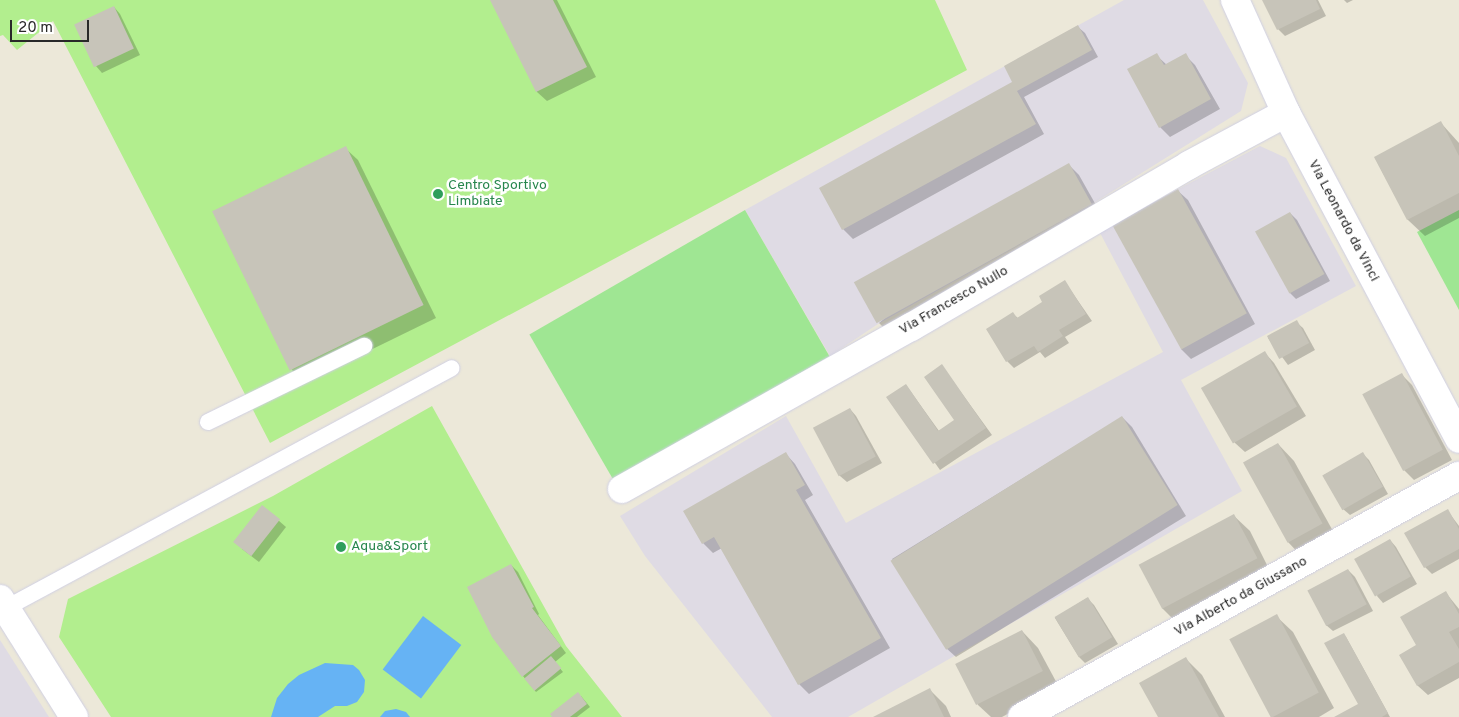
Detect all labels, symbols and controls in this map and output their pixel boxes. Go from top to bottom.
scale bar [12,10,91,42]
text: 20 m [18,19,53,38]
street label: Via Leonardo da Vinci [1304,157,1382,285]
place label: Centro Sportivo Limbiate [448,178,547,210]
marker: Centro Sportivo Limbiate [432,188,444,200]
street label: Via Francesco Nullo [897,263,1011,339]
place label: Aqua&Sport [351,539,428,555]
marker: Aqua&Sport [335,541,347,553]
street label: Via Alberto da Giussano [1171,553,1311,641]

